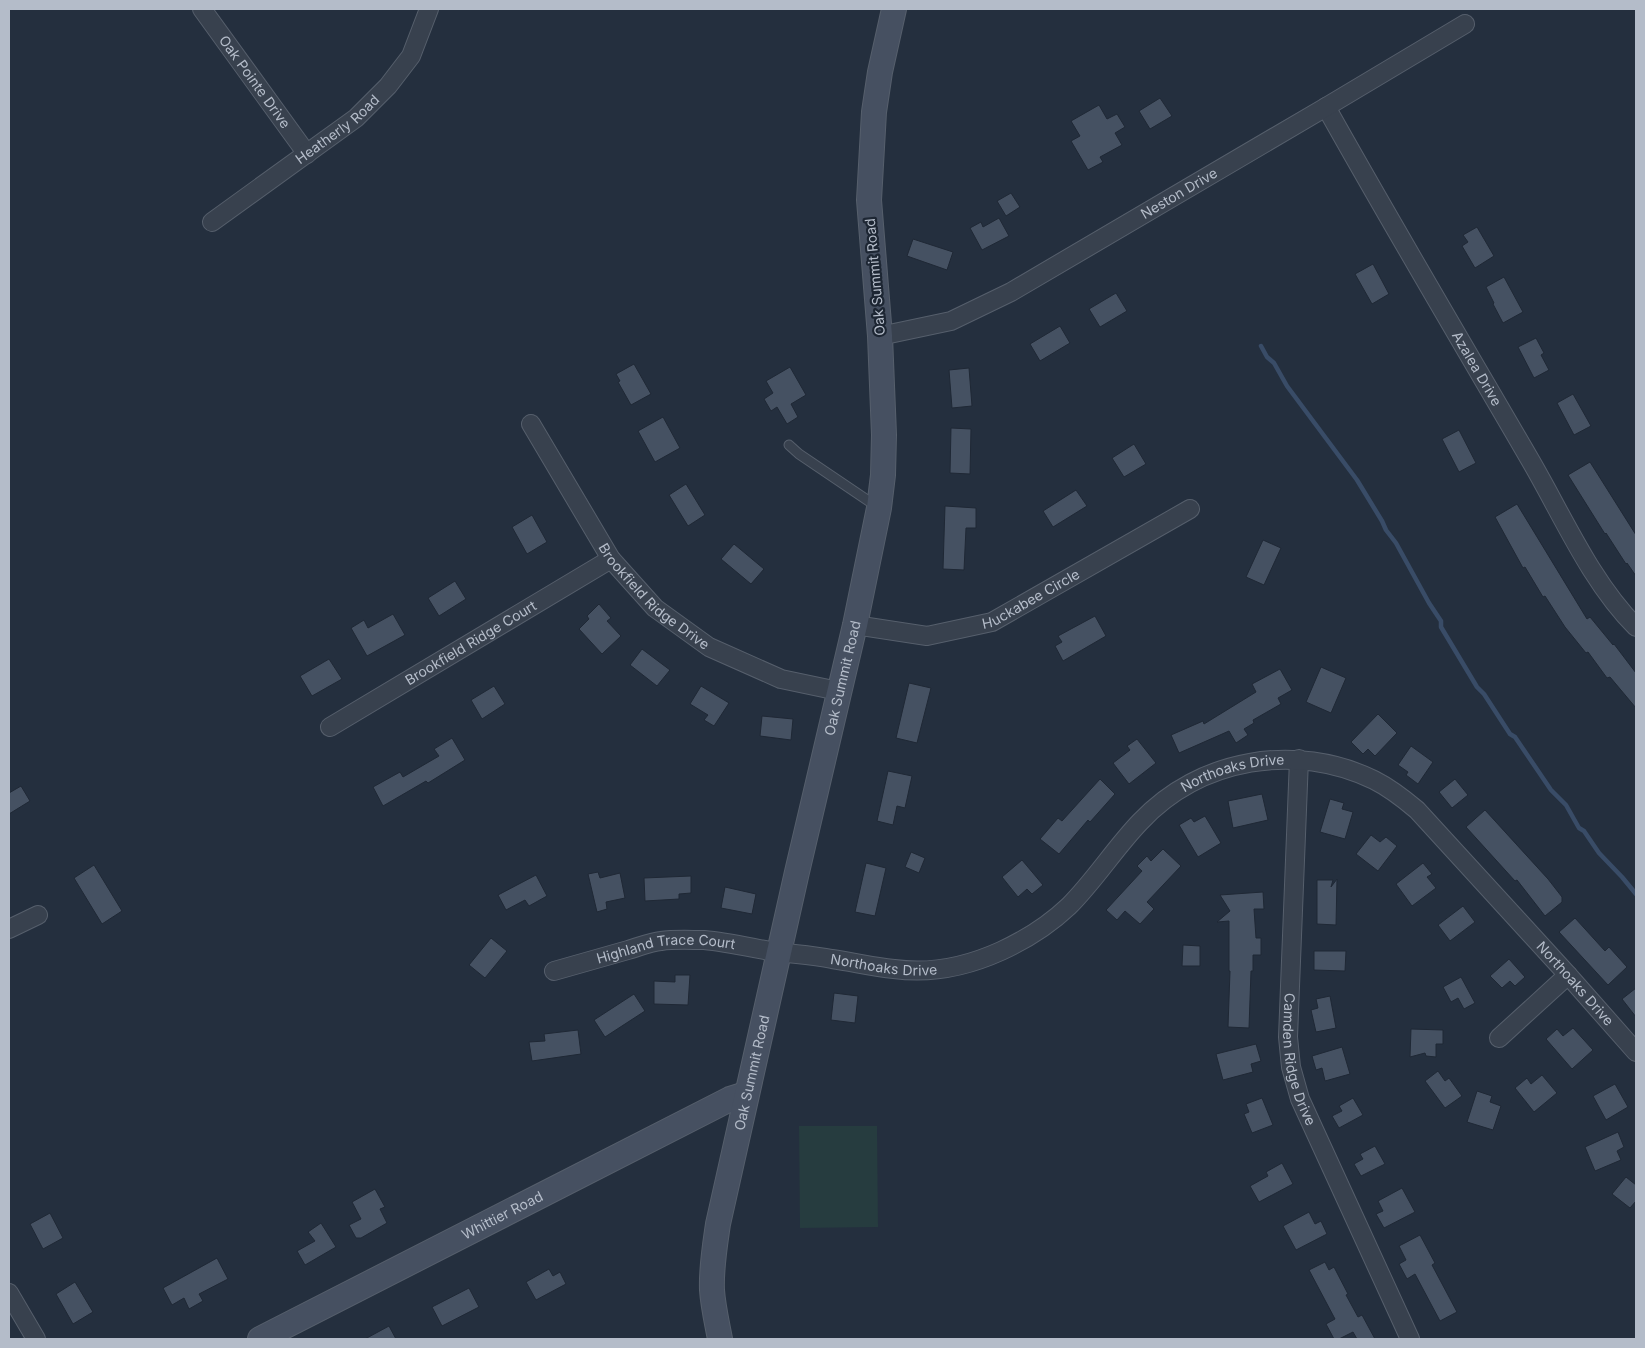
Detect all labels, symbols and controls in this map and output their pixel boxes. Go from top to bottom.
street label: Oak Pointe Drive [216,32,294,131]
street label: Heatherly Road [292,91,383,167]
street label: Neston Drive [1137,164,1220,222]
street label: Oak Summit Road [861,218,888,336]
street label: Azalea Drive [1449,328,1506,409]
street label: Brookfield Ridge Drive [596,540,713,653]
street label: Huckabee Circle [980,565,1082,632]
street label: Brookfield Ridge Court [402,596,540,688]
street label: Oak Summit Road [820,619,864,737]
street label: Northoaks Drive [1177,751,1284,795]
street label: Highland Trace Court [594,931,737,967]
street label: Northoaks Drive [1533,938,1618,1029]
street label: Northoaks Drive [829,950,938,979]
street label: Camden Ridge Drive [1280,993,1320,1128]
street label: Oak Summit Road [730,1013,773,1132]
street label: Whittier Road [459,1187,545,1243]

